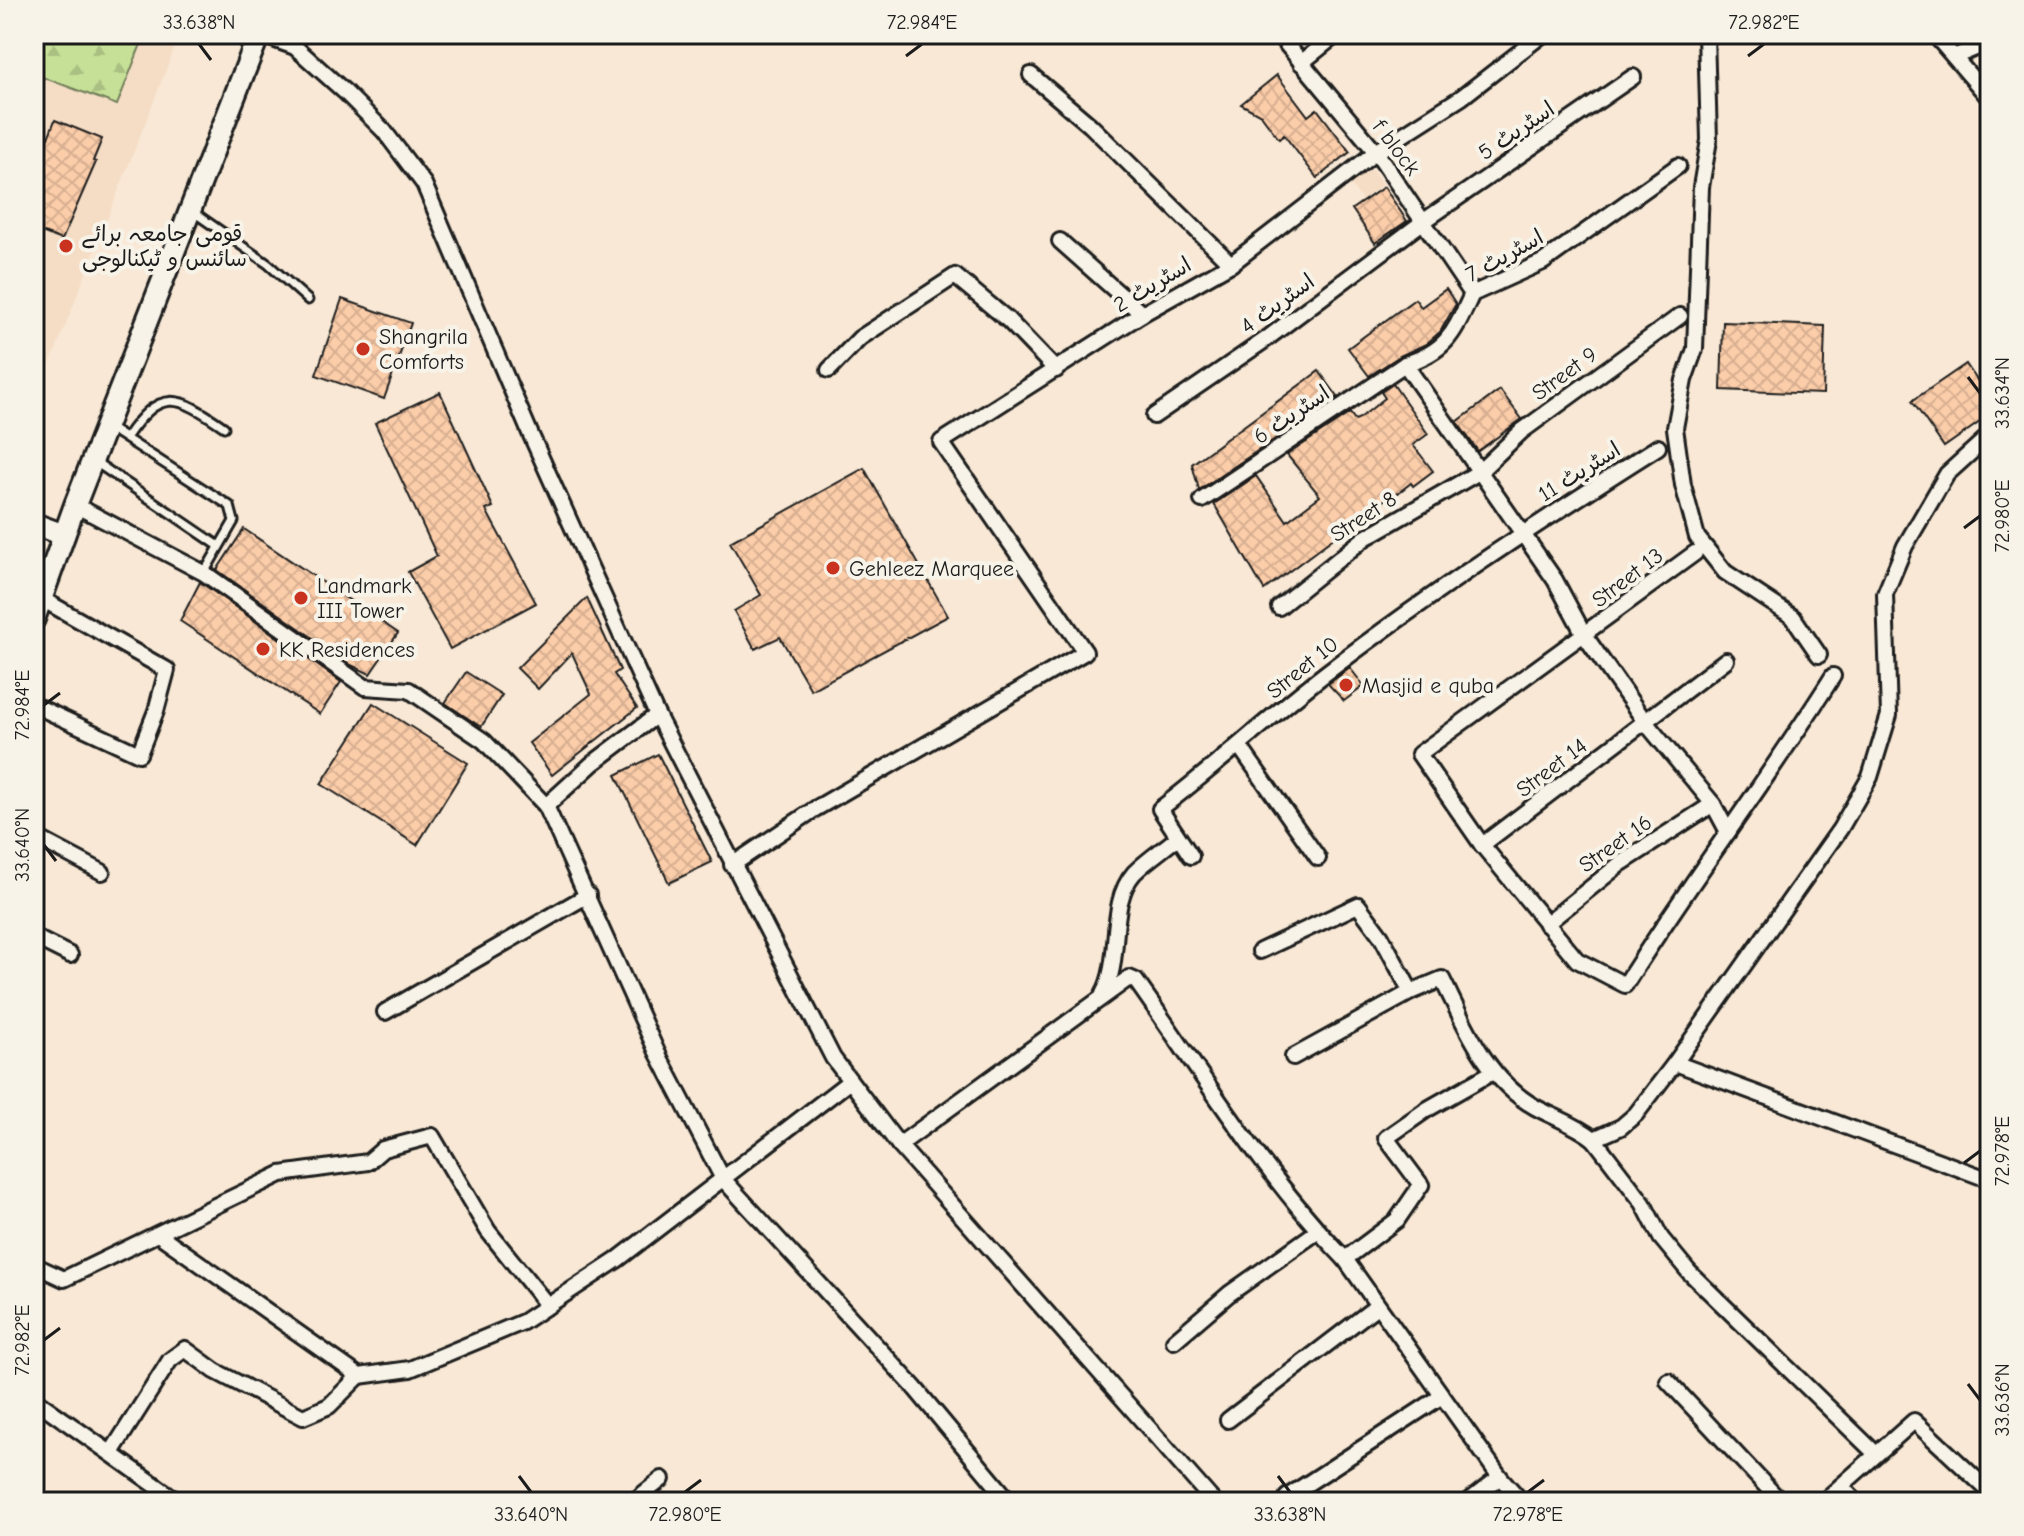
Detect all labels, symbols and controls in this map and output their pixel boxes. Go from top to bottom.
text: 33.638°N [163,11,235,34]
text: 72.984°E [887,11,957,34]
text: 72.982°E [1728,11,1800,34]
street label: اسٹریٹ 5 [1473,96,1560,166]
street label: f block [1366,114,1426,181]
place label: قومی جامعہ برائے سائنس و ٹیکنالوجی [82,221,247,273]
street label: اسٹریٹ 7 [1461,224,1548,288]
marker: قومی جامعہ برائے سائنس و ٹیکنالوجی [57,237,75,255]
street label: اسٹریٹ 2 [1109,252,1196,318]
street label: اسٹریٹ 4 [1236,268,1320,339]
place label: Shangrila Comforts [379,324,468,375]
marker: Shangrila Comforts [354,340,372,358]
street label: Street 9 [1527,342,1602,406]
text: 33.634°N [1991,357,2014,429]
street label: اسٹریٹ 6 [1248,380,1335,450]
street label: اسٹریٹ 11 [1534,436,1625,507]
text: 72.980°E [1991,479,2014,553]
street label: Street 8 [1326,486,1402,548]
street label: Street 13 [1587,543,1668,613]
place label: Gehleez Marquee [849,556,1014,582]
marker: Gehleez Marquee [824,559,842,577]
place label: Landmark III Tower [317,573,412,624]
marker: Landmark III Tower [292,589,310,607]
street label: Street 10 [1262,631,1344,704]
place label: KK Residences [279,637,415,663]
marker: KK Residences [254,640,272,658]
text: 72.984°E [11,670,34,740]
place label: Masjid e quba [1362,673,1494,699]
marker: Masjid e quba [1337,676,1355,694]
street label: Street 14 [1511,733,1592,803]
text: 33.640°N [11,808,34,882]
street label: Street 16 [1574,809,1657,878]
text: 72.978°E [1991,1116,2014,1186]
text: 72.982°E [11,1304,34,1376]
text: 33.636°N [1991,1363,2014,1437]
text: 33.640°N [494,1503,568,1526]
text: 72.980°E [648,1503,722,1526]
text: 33.638°N [1254,1503,1326,1526]
text: 72.978°E [1493,1503,1563,1526]

